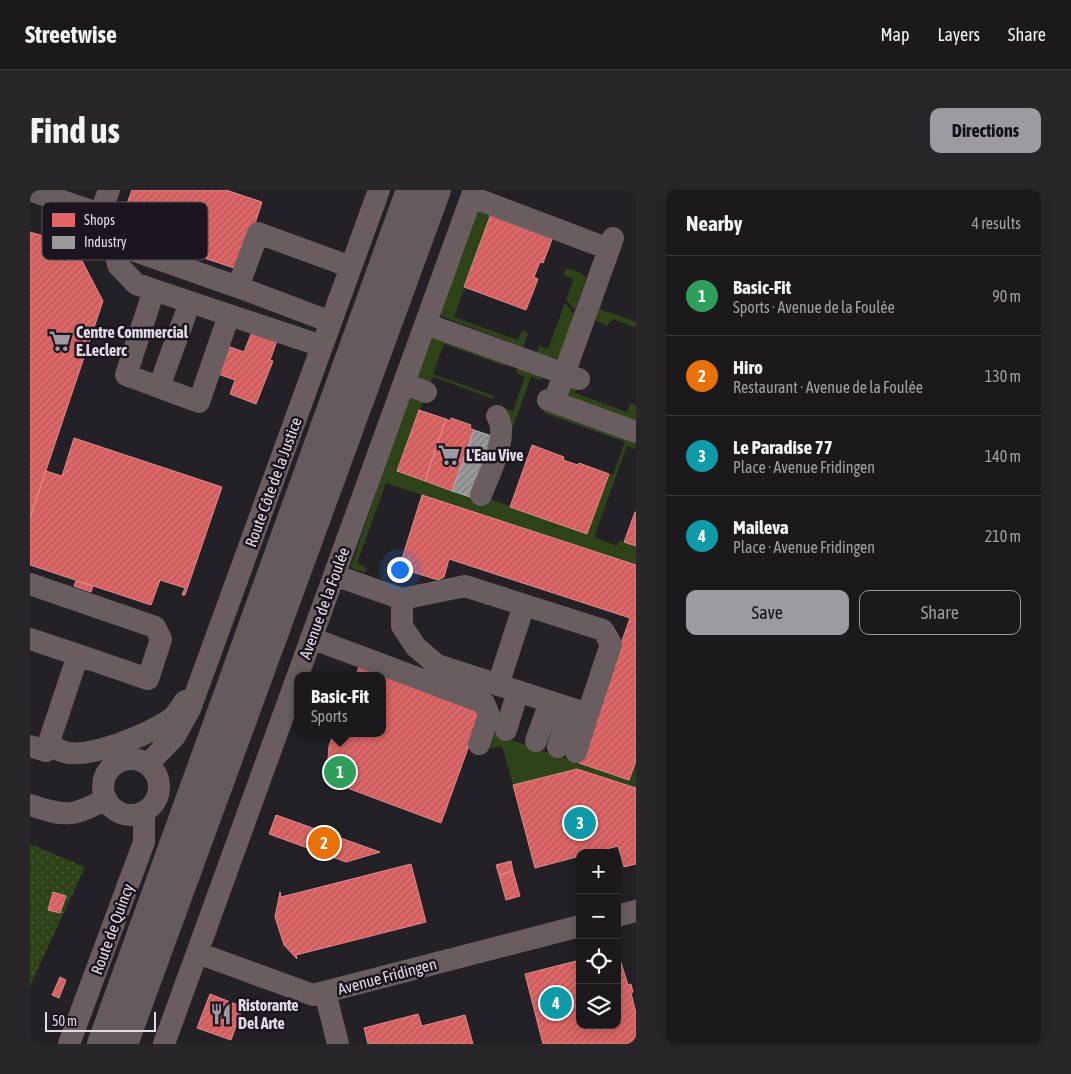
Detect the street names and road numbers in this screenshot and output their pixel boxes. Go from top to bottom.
street label: Route Côte de la Justice [241,415,305,549]
street label: Avenue de la Foulée [295,545,353,661]
street label: Route de Quincy [87,881,138,977]
street label: Avenue Fridingen [336,954,439,999]

